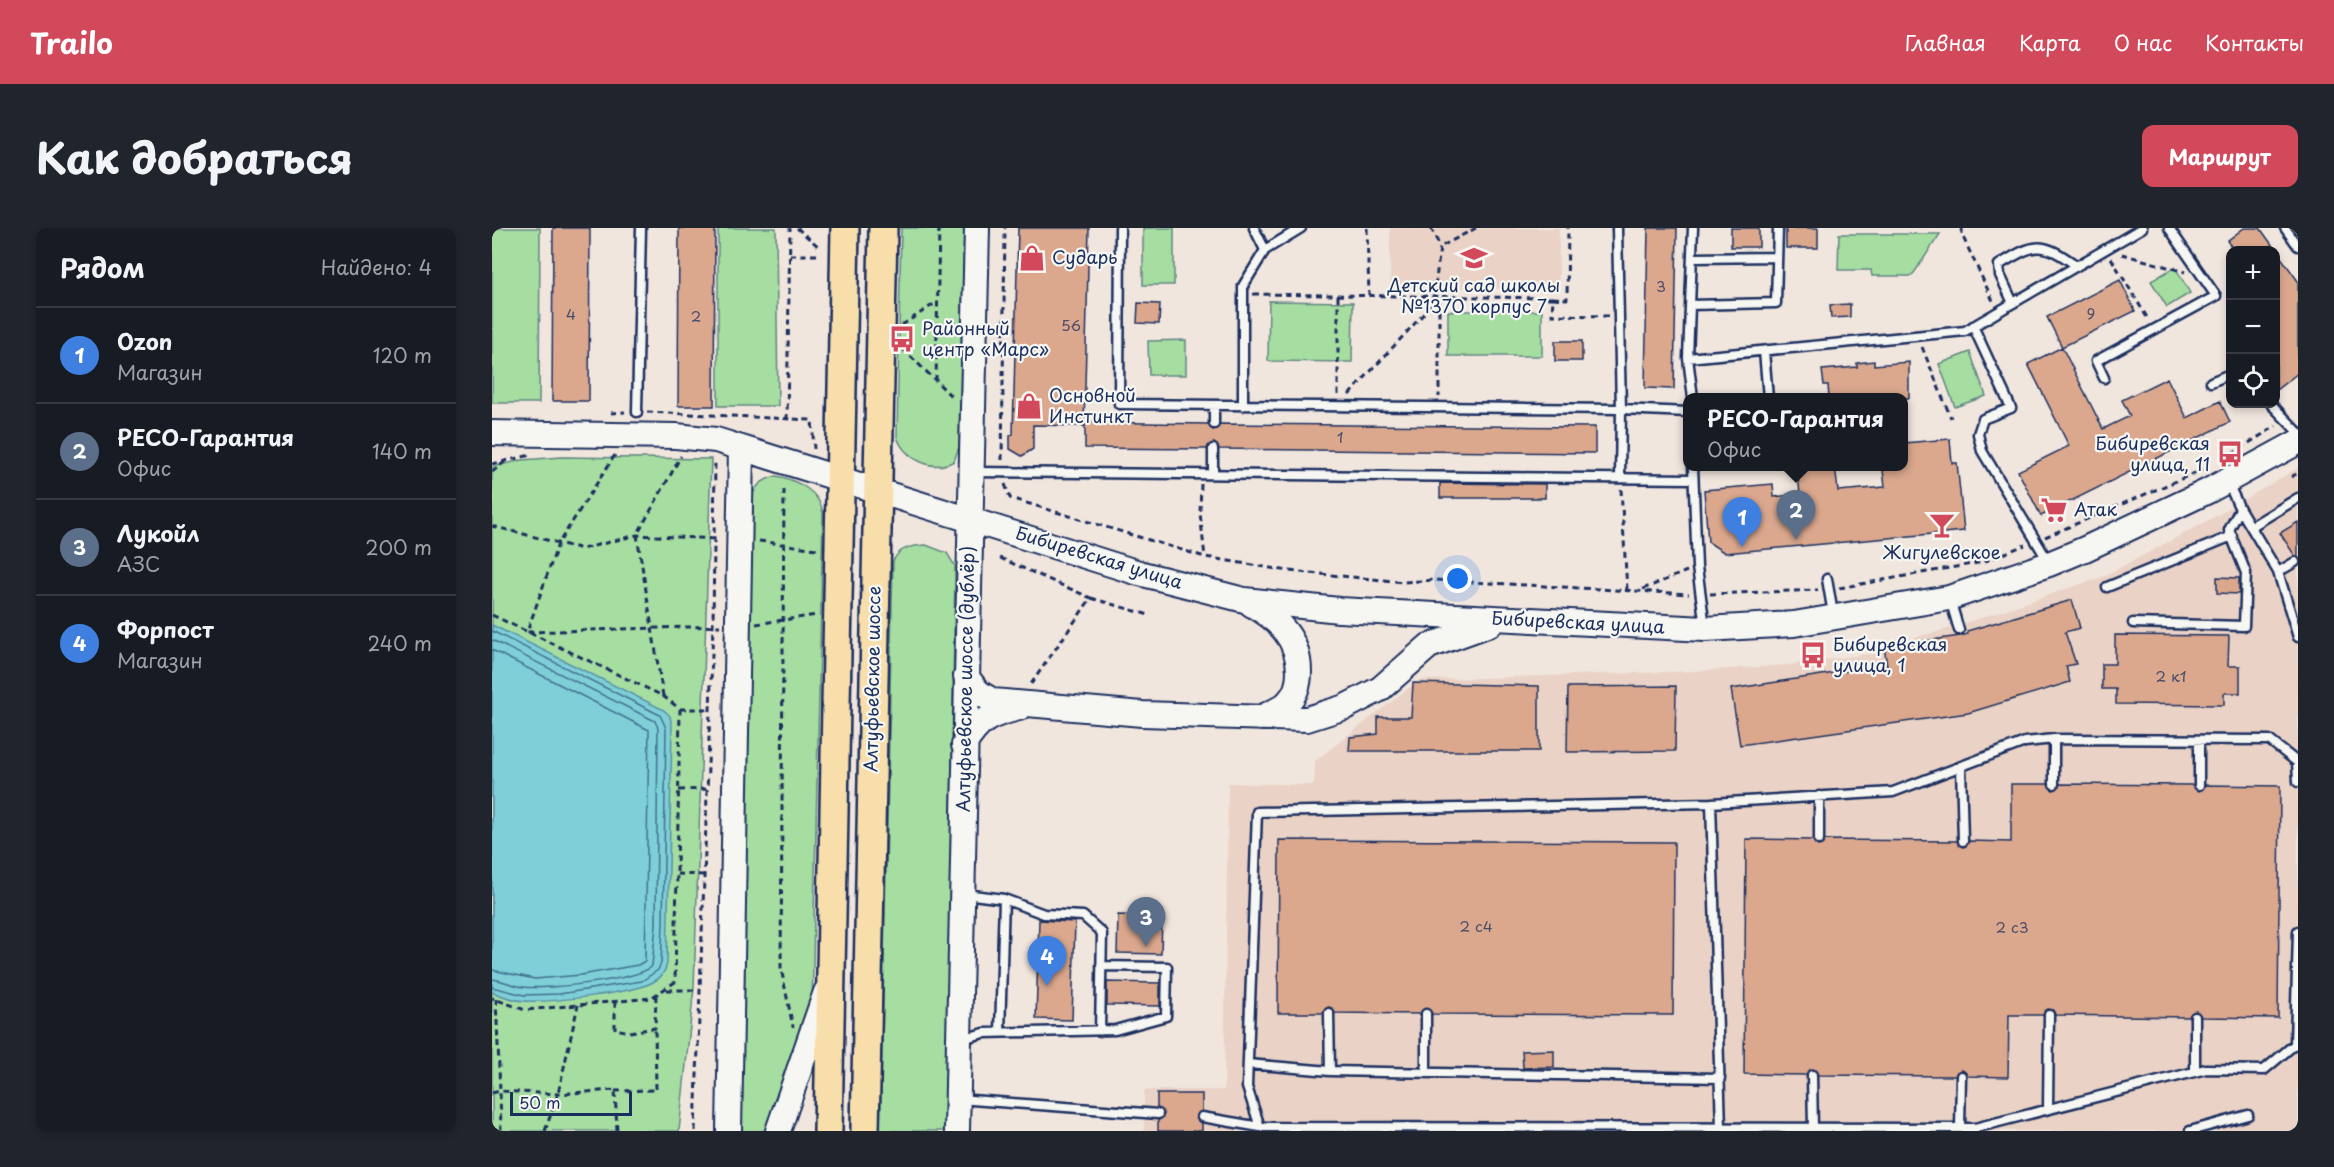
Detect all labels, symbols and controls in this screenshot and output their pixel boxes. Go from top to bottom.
text: Trailo [30,21,113,64]
text: Главная [1905,26,1986,58]
text: Карта [2019,26,2081,58]
text: О нас [2114,26,2172,58]
text: Контакты [2205,26,2304,58]
text: Как добраться [36,125,353,188]
button: Маршрут [2142,125,2298,187]
shop icon: Сударь [1017,243,1047,273]
place label: Сударь [1052,243,1117,270]
school or university icon: Детский сад школы №1370 корпус 7 [1459,243,1489,273]
map controls [2226,246,2280,408]
button: + [2226,246,2280,300]
text: Рядом [60,248,145,287]
text: Найдено: 4 [321,252,432,282]
place label: Детский сад школы №1370 корпус 7 [1387,271,1560,319]
house number: 3 [1656,274,1666,297]
button: − [2226,300,2280,354]
house number: 9 [2087,301,2095,324]
house number: 4 [566,302,576,325]
house number: 2 [691,304,701,327]
house number: 56 [1061,313,1081,336]
place label: Районный центр «Марс» [922,314,1049,362]
text: Ozon [117,324,172,357]
bus stop icon: Районный центр «Марс» [887,324,917,354]
text: 1 [75,340,84,370]
text: 120 m [373,340,432,370]
button: locate [2226,354,2280,408]
text: Магазин [117,357,203,387]
place label: Основной Инстинкт [1049,381,1136,429]
shop icon: Основной Инстинкт [1014,391,1044,421]
popup [1683,393,1908,471]
text: РЕСО-Гарантия [1707,401,1884,434]
text: РЕСО-Гарантия [117,420,294,453]
house number: 1 [1337,425,1343,448]
place label: Бибиревская улица, 11 [2096,429,2210,477]
text: Офис [1707,434,1761,464]
text: 2 [72,436,87,466]
text: 140 m [372,436,432,466]
bus stop icon: Бибиревская улица, 11 [2215,439,2245,469]
text: Офис [117,453,171,483]
pin: 2 [1776,490,1816,540]
supermarket icon: Атак [2039,495,2069,525]
place label: Атак [2074,495,2117,522]
pin: 1 [1722,498,1762,547]
bar icon: Жигулевское [1927,510,1957,540]
text: Лукойл [117,516,200,549]
street label: Бибиревская улица [1013,518,1187,595]
text: 3 [73,532,86,562]
text: 200 m [365,532,432,562]
place label: Жигулевское [1882,538,2001,565]
street label: Алтуфьевское шоссе (дублёр) [949,546,980,812]
text: АЗС [117,549,160,579]
your location [1443,564,1472,593]
street label: Алтуфьевское шоссе [856,586,887,772]
street label: Бибиревская улица [1491,603,1666,640]
text: Форпост [117,612,214,645]
text: 4 [73,628,86,658]
text: 240 m [367,628,432,658]
place label: Бибиревская улица, 1 [1833,630,1948,678]
bus stop icon: Бибиревская улица, 1 [1798,640,1828,670]
text: Магазин [117,645,203,675]
house number: 2 к1 [2155,664,2187,687]
pin: 3 [1126,898,1166,947]
house number: 2 с4 [1459,914,1493,937]
house number: 2 с3 [1995,915,2029,938]
pin: 4 [1028,936,1066,986]
scale bar [510,1089,632,1116]
text: 50 m [519,1090,560,1114]

